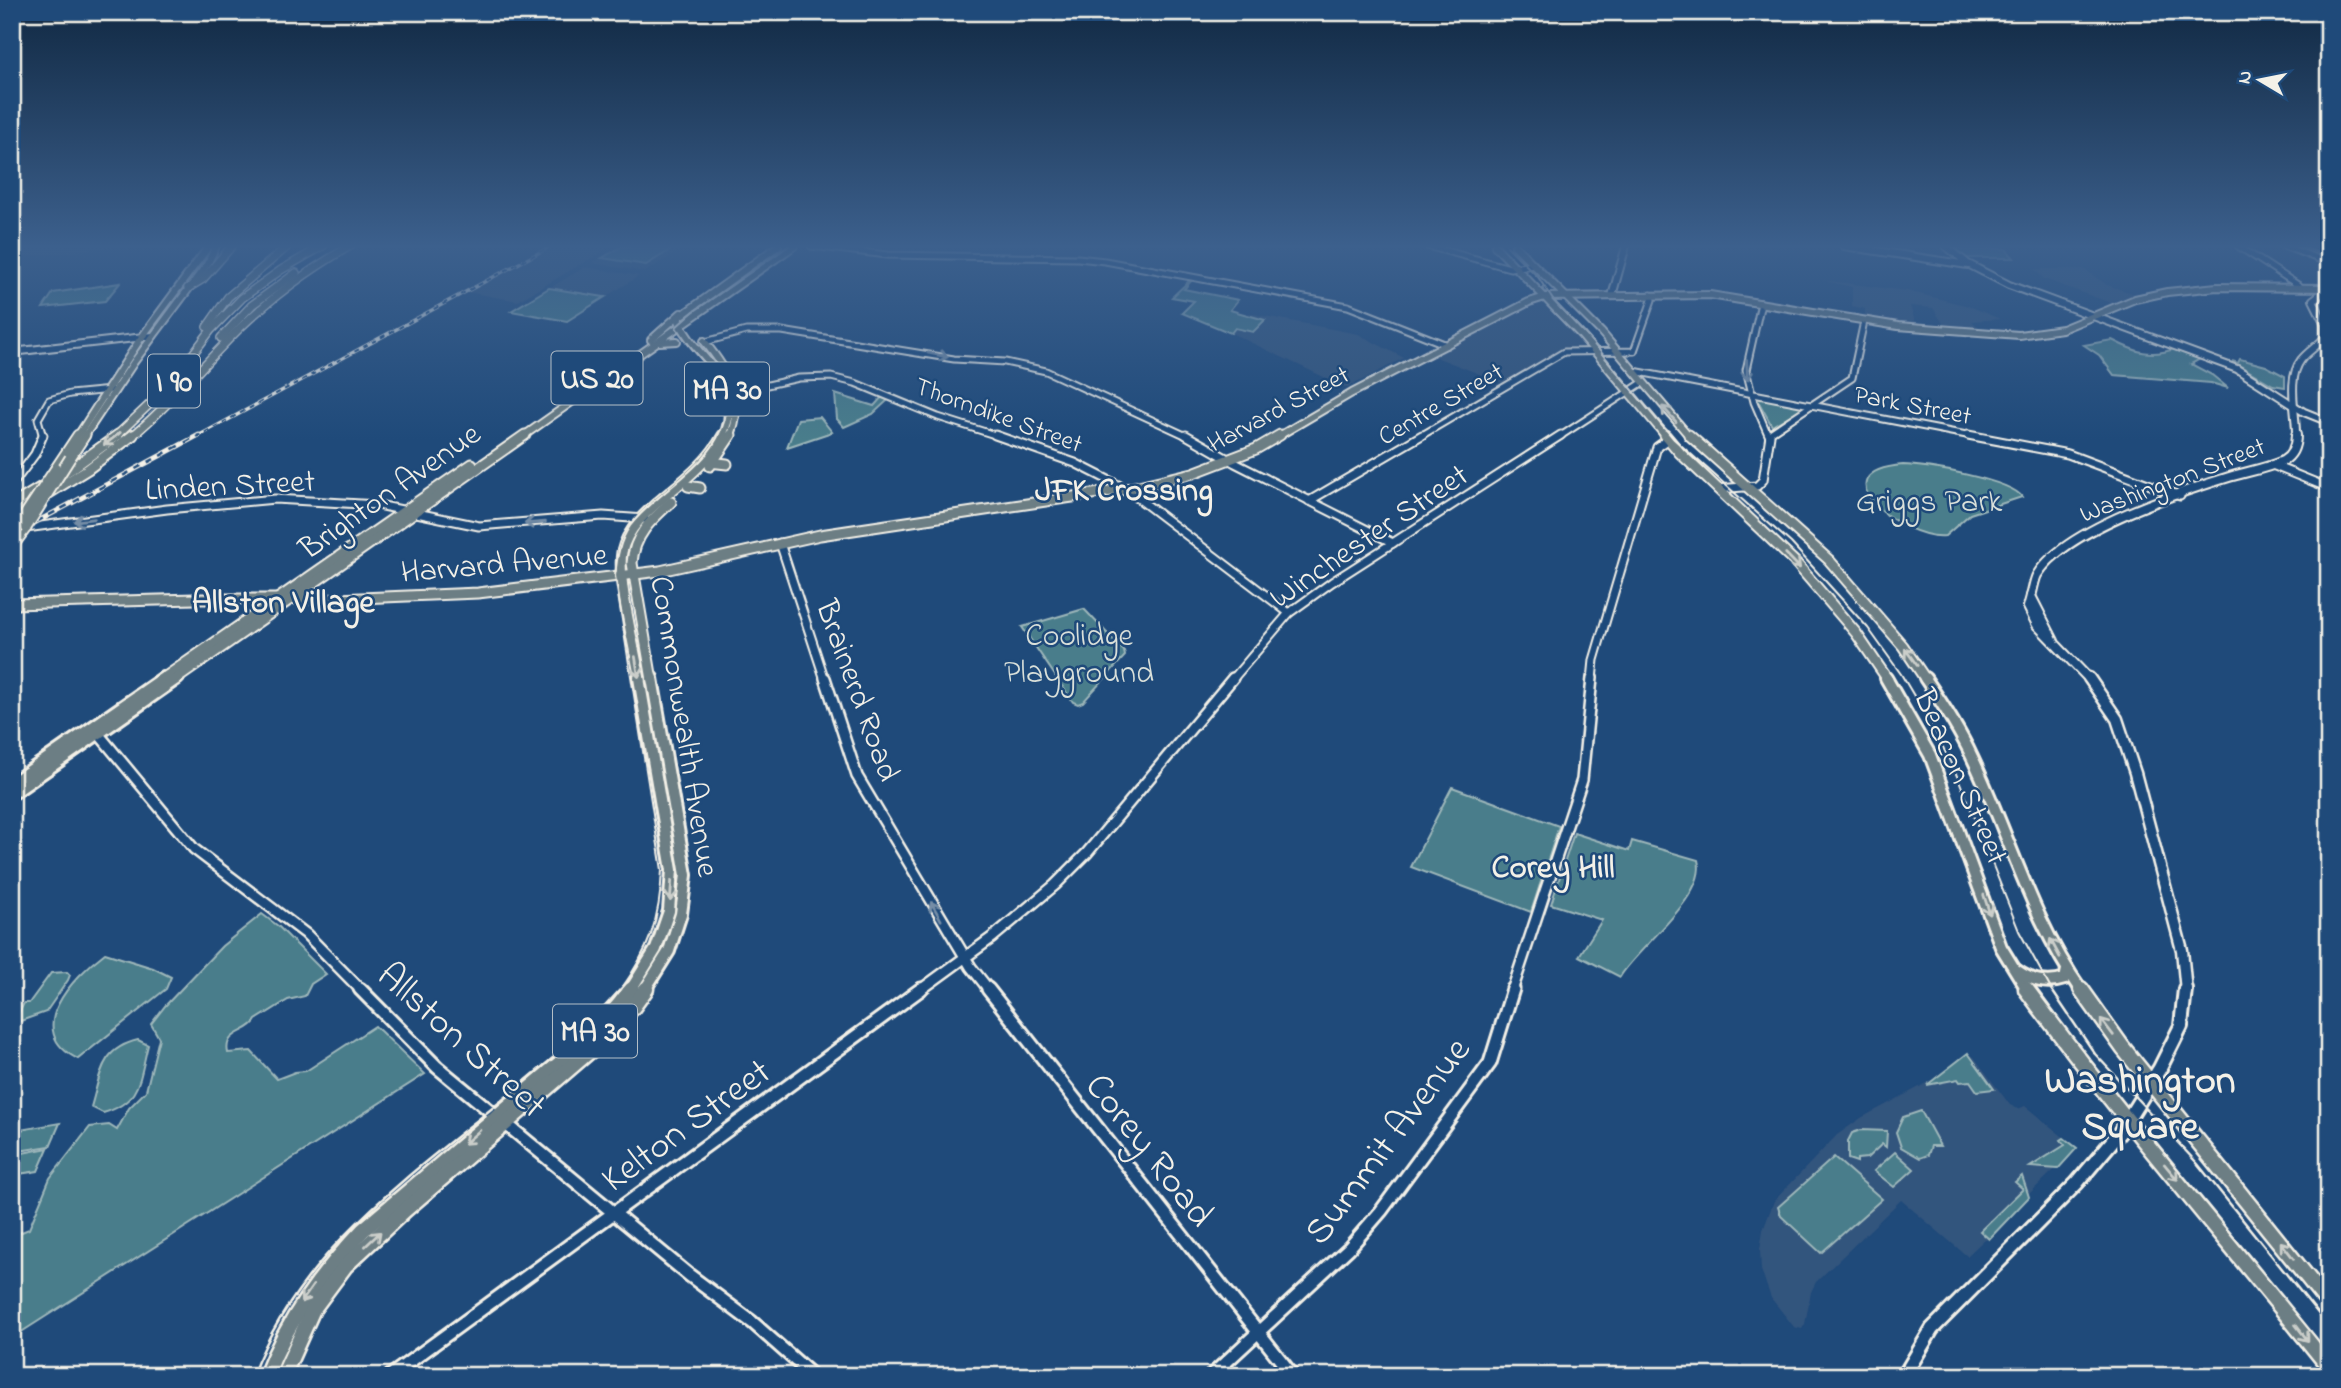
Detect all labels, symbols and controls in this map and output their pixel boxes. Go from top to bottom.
north arrow [2226,46,2296,116]
text: N [2231,69,2260,86]
one-way arrow [926,349,949,362]
road number: US 20 [552,352,642,404]
road number: I 90 [148,354,200,408]
street label: Centre Street [1372,354,1511,457]
street label: Harvard Street [1202,357,1357,464]
one-way arrow [1741,358,1754,381]
road number: MA 30 [685,362,769,416]
street label: Thorndike Street [909,369,1087,465]
street label: Park Street [1850,377,1975,437]
one-way arrow [1660,406,1677,423]
street label: Brighton Avenue [290,412,492,574]
street label: Washington Street [2075,429,2272,535]
one-way arrow [104,431,122,446]
street label: Winchester Street [1261,454,1479,622]
street label: Linden Street [144,460,317,515]
district label: JFK Crossing [1035,468,1213,517]
park label: Griggs Park [1856,480,2003,527]
one-way arrow [73,514,95,527]
one-way arrow [524,517,547,530]
street label: Harvard Avenue [399,533,610,598]
one-way arrow [1785,552,1802,569]
street label: Commonwealth Avenue [636,573,730,881]
district label: Allston Village [192,580,376,629]
street label: Brainerd Road [801,593,910,789]
park label: Coolidge Playground [1004,614,1154,698]
one-way arrow [1904,648,1918,667]
one-way arrow [631,655,644,678]
street label: Beacon Street [1899,681,2019,873]
district label: Corey Hill [1491,845,1615,894]
one-way arrow [665,880,678,903]
one-way arrow [1981,894,1994,916]
one-way arrow [929,901,943,921]
one-way arrow [2048,938,2061,959]
street label: Allston Street [363,950,558,1134]
road number: MA 30 [553,1004,637,1058]
one-way arrow [2100,1018,2114,1037]
street label: Summit Avenue [1292,1026,1487,1258]
street label: Kelton Street [591,1046,784,1208]
district label: Washington Square [2045,1053,2235,1158]
street label: Corey Road [1070,1062,1226,1241]
one-way arrow [463,1129,481,1145]
one-way arrow [2163,1162,2179,1180]
one-way arrow [364,1230,381,1247]
one-way arrow [2279,1242,2294,1260]
one-way arrow [300,1284,315,1303]
one-way arrow [2294,1323,2309,1341]

